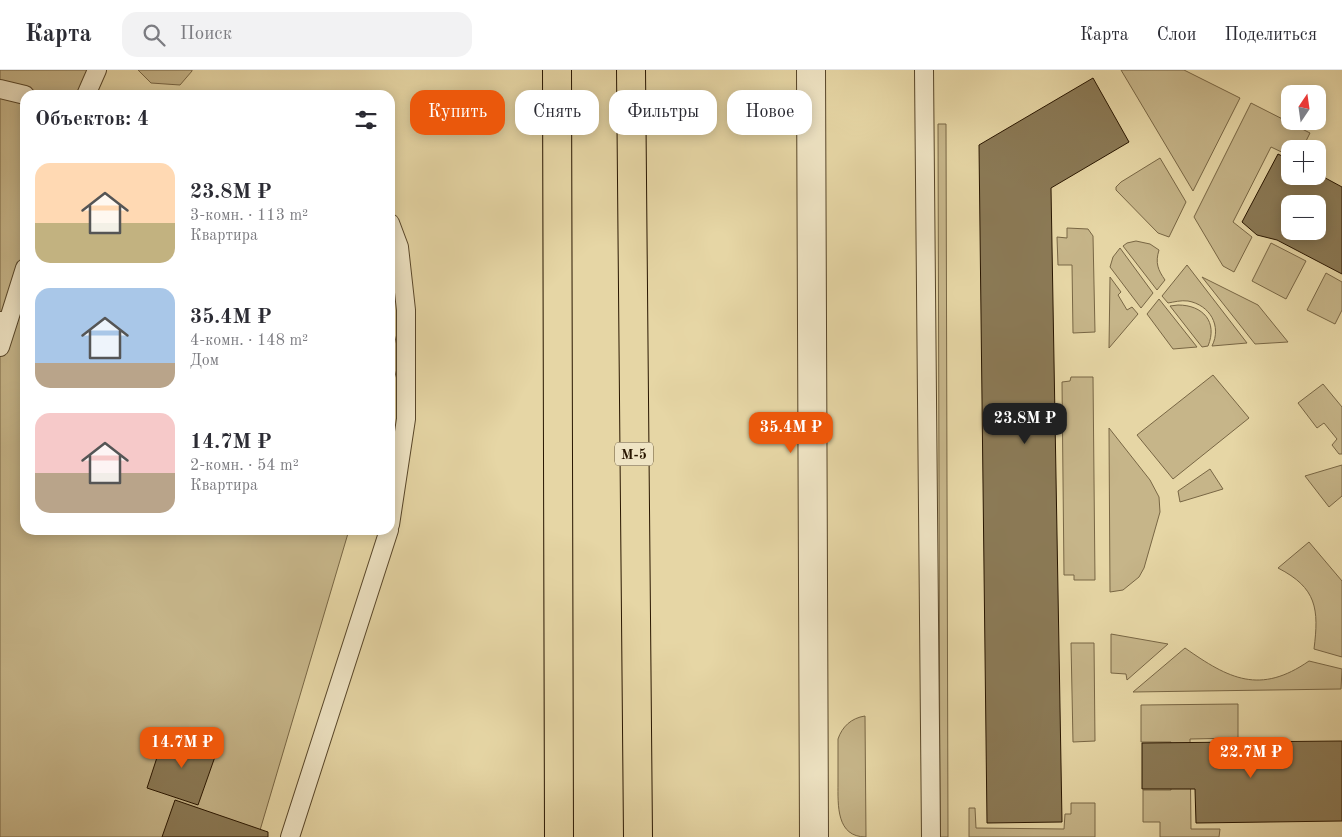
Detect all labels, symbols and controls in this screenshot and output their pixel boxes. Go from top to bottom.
search box [122,12,472,57]
icon: search [140,21,168,49]
text: Карта [25,23,92,47]
text: Поиск [180,25,232,44]
text: Карта [1080,26,1129,44]
text: Слои [1157,26,1196,44]
text: Поделиться [1224,26,1317,44]
north arrow [1281,85,1326,130]
map controls [1281,85,1326,240]
chip: Купить [410,90,505,135]
chip: Снять [515,90,599,135]
chip: Фильтры [609,90,717,135]
chip: Новое [727,90,812,135]
icon: filters [352,106,380,134]
text: Объектов: 4 [35,109,149,130]
button: + [1281,140,1326,185]
text: 23.8M ₽ [190,182,272,203]
icon: home [75,183,135,243]
button: − [1281,195,1326,240]
text: 3-комн. · 113 m² [190,208,308,224]
text: Квартира [190,228,258,244]
text: 35.4M ₽ [190,307,272,328]
icon: home [75,308,135,368]
text: 4-комн. · 148 m² [190,333,308,349]
text: Дом [190,353,219,369]
pin: 23.8M ₽ [979,402,1071,445]
text: 23.8M ₽ [994,411,1056,427]
pin: 35.4M ₽ [745,412,837,454]
text: 35.4M ₽ [760,420,822,436]
text: 14.7M ₽ [190,432,272,453]
icon: home [75,433,135,493]
road number: М-5 [615,442,653,466]
text: 2-комн. · 54 m² [190,458,299,474]
text: Квартира [190,478,258,494]
pin: 14.7M ₽ [136,726,228,769]
text: 14.7M ₽ [151,735,213,751]
pin: 22.7M ₽ [1205,736,1297,779]
text: 22.7M ₽ [1220,745,1282,761]

